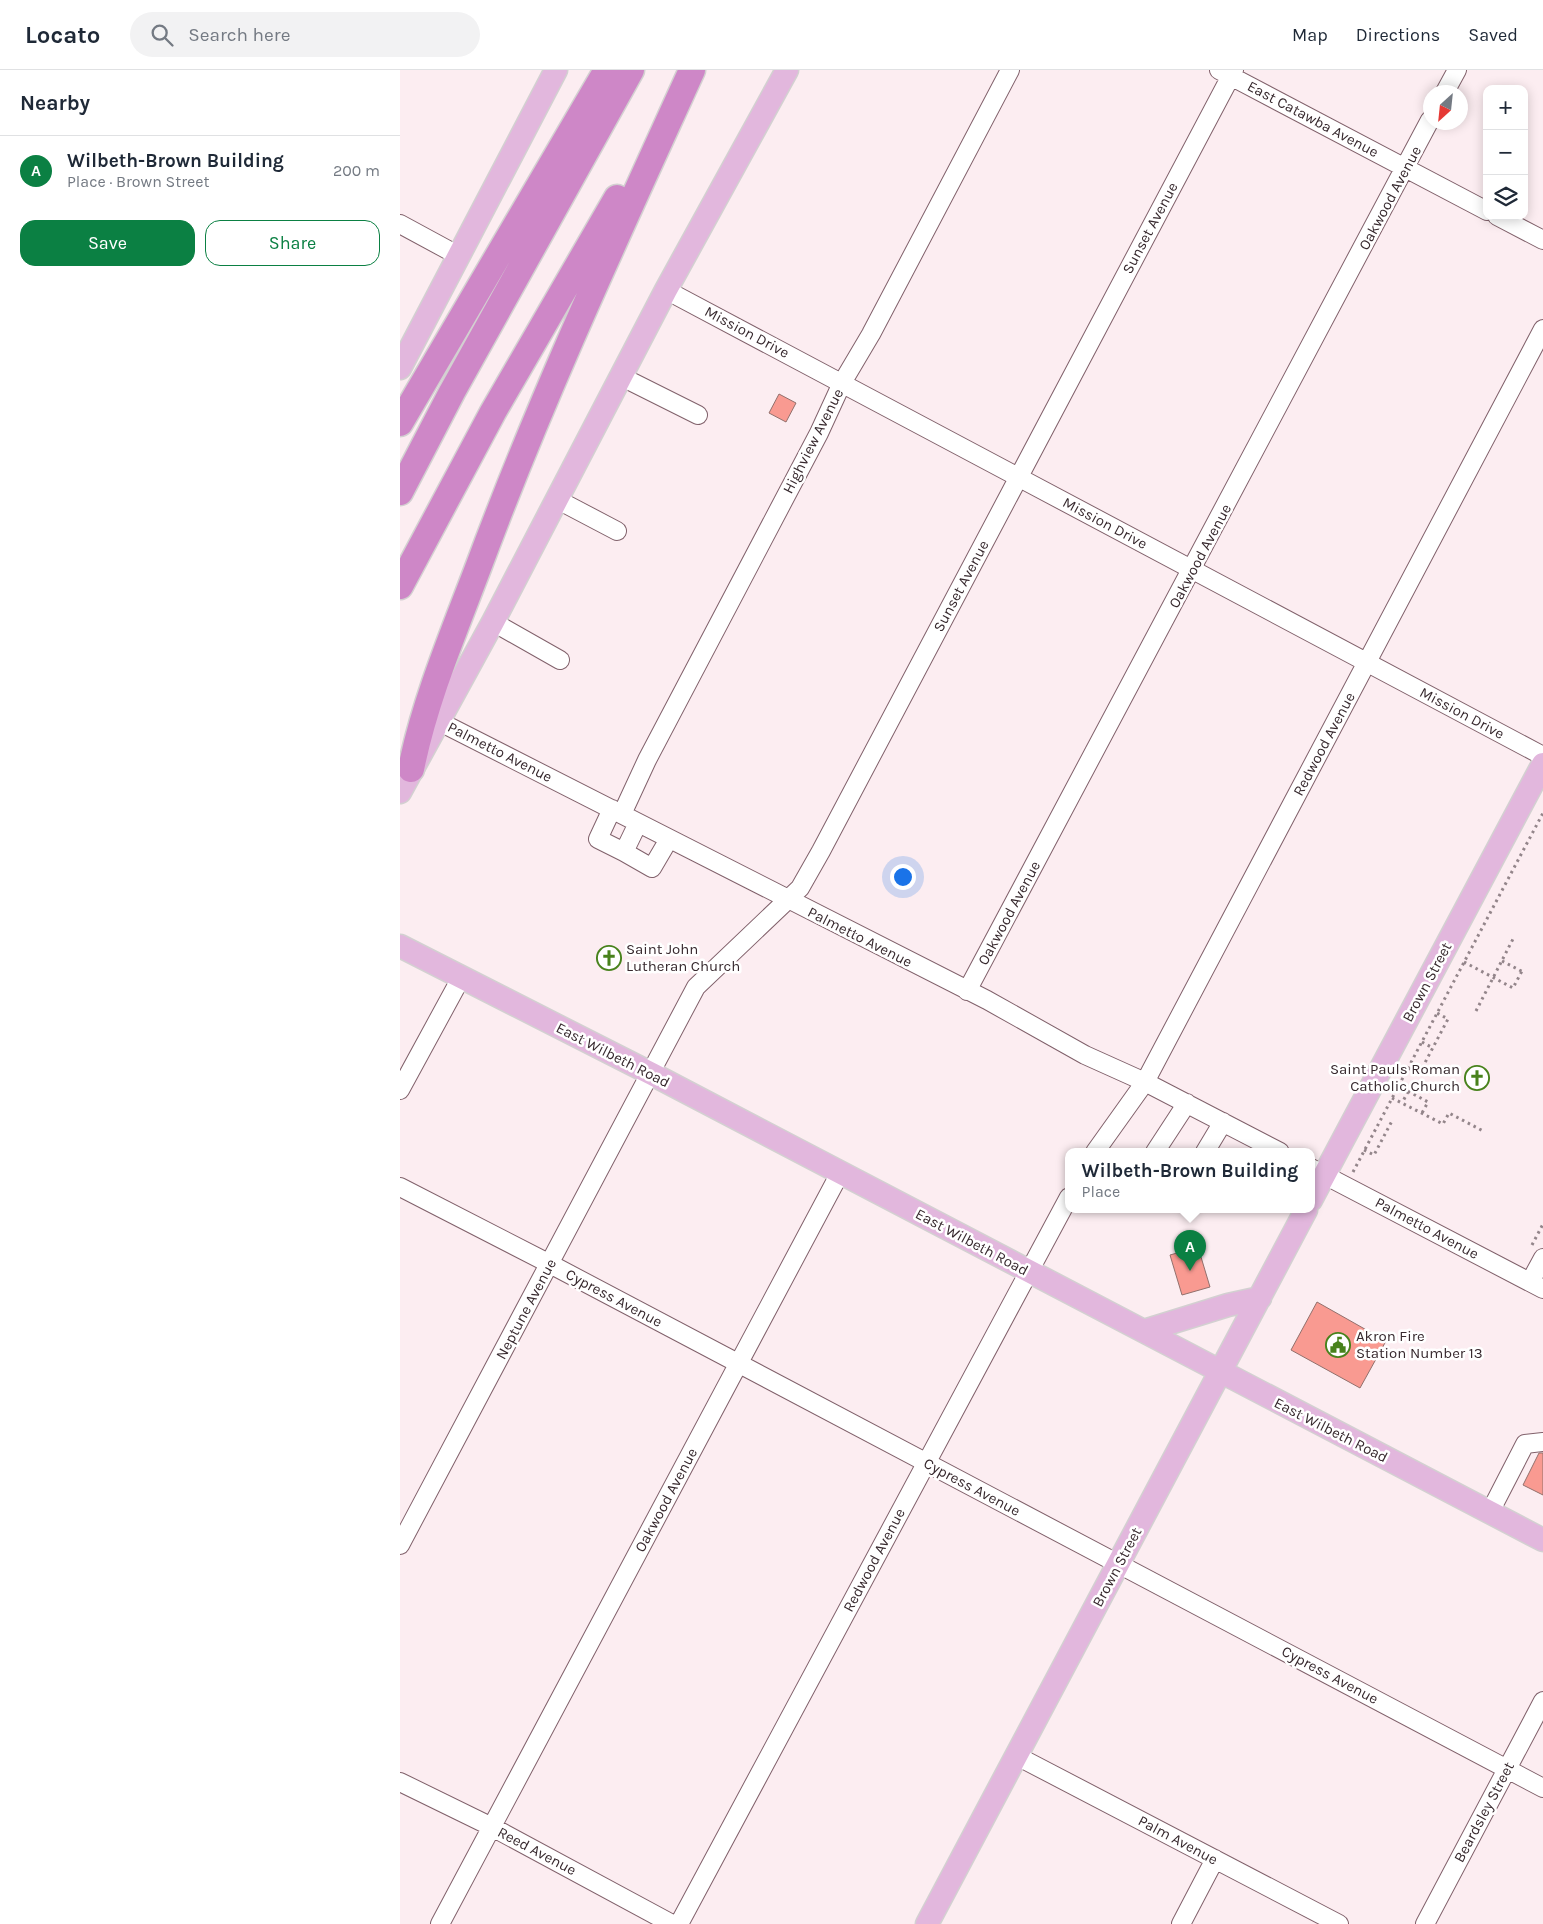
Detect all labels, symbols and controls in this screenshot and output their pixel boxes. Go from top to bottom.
search box [130,12,480,57]
text: Locato [25,21,100,49]
icon: search [148,21,176,49]
text: Search here [188,24,290,46]
text: Map [1292,24,1328,46]
text: Directions [1356,24,1440,46]
text: Saved [1468,24,1518,46]
street label: East Catawba Avenue [1244,77,1382,161]
north arrow [1423,85,1468,130]
map controls [1483,85,1528,220]
button: + [1483,85,1528,130]
text: Nearby [20,91,90,115]
button: − [1483,130,1528,175]
street label: Oakwood Avenue [1355,143,1425,253]
text: Wilbeth-Brown Building [67,150,284,172]
text: A [31,161,41,180]
text: 200 m [333,161,380,180]
text: Place · Brown Street [67,172,210,191]
button: layers [1483,175,1528,220]
street label: Sunset Avenue [1118,179,1182,277]
button: Save [20,220,195,266]
button: Share [205,220,380,266]
street label: Mission Drive [702,302,792,362]
street label: Highview Avenue [779,385,847,497]
street label: Mission Drive [1060,493,1150,553]
street label: Oakwood Avenue [1165,501,1235,611]
street label: Sunset Avenue [929,537,993,635]
street label: Mission Drive [1417,683,1507,743]
street label: Redwood Avenue [1289,689,1359,799]
street label: Palmetto Avenue [445,718,555,786]
street label: Oakwood Avenue [974,858,1044,968]
your location [890,864,916,890]
street label: Palmetto Avenue [805,903,915,971]
street label: Brown Street [1398,939,1456,1025]
place label: Saint John Lutheran Church [626,940,740,975]
church icon: Saint John Lutheran Church [596,945,622,971]
street label: East Wilbeth Road [553,1019,673,1091]
place label: Saint Pauls Roman Catholic Church [1330,1060,1460,1095]
church icon: Saint Pauls Roman Catholic Church [1464,1065,1490,1091]
popup [1065,1148,1315,1213]
text: Wilbeth-Brown Building [1082,1160,1298,1182]
text: Place [1082,1182,1120,1201]
street label: Palmetto Avenue [1372,1193,1482,1263]
street label: East Wilbeth Road [912,1205,1032,1279]
pin: A [1174,1230,1206,1271]
street label: Neptune Avenue [492,1256,560,1362]
street label: Cypress Avenue [563,1265,665,1331]
place label: Akron Fire Station Number 13 [1356,1327,1483,1362]
public building icon: Akron Fire Station Number 13 [1325,1332,1351,1358]
street label: East Wilbeth Road [1271,1394,1391,1466]
street label: Oakwood Avenue [631,1445,701,1555]
street label: Cypress Avenue [921,1454,1023,1520]
street label: Redwood Avenue [839,1505,909,1615]
street label: Brown Street [1088,1524,1146,1610]
street label: Cypress Avenue [1279,1642,1381,1708]
street label: Beardsley Street [1450,1758,1518,1865]
street label: Palm Avenue [1135,1811,1221,1869]
street label: Reed Avenue [495,1823,579,1879]

